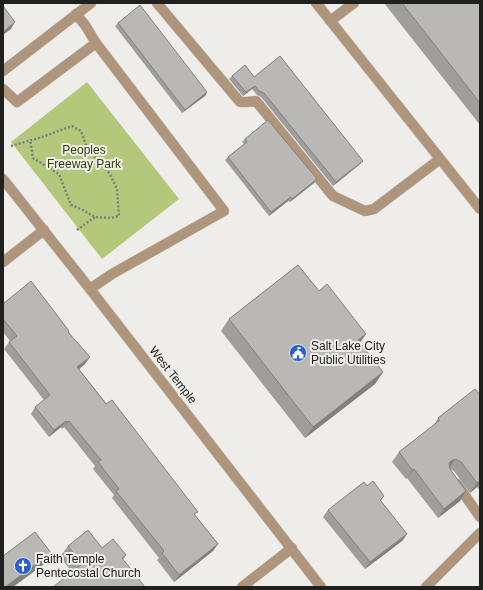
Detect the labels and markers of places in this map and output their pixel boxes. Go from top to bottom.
place label: Salt Lake City Public Utilities [311,339,386,367]
public building icon: Salt Lake City Public Utilities [288,343,308,363]
place label: Faith Temple Pentecostal Church [36,552,141,580]
church icon: Faith Temple Pentecostal Church [13,556,33,576]

